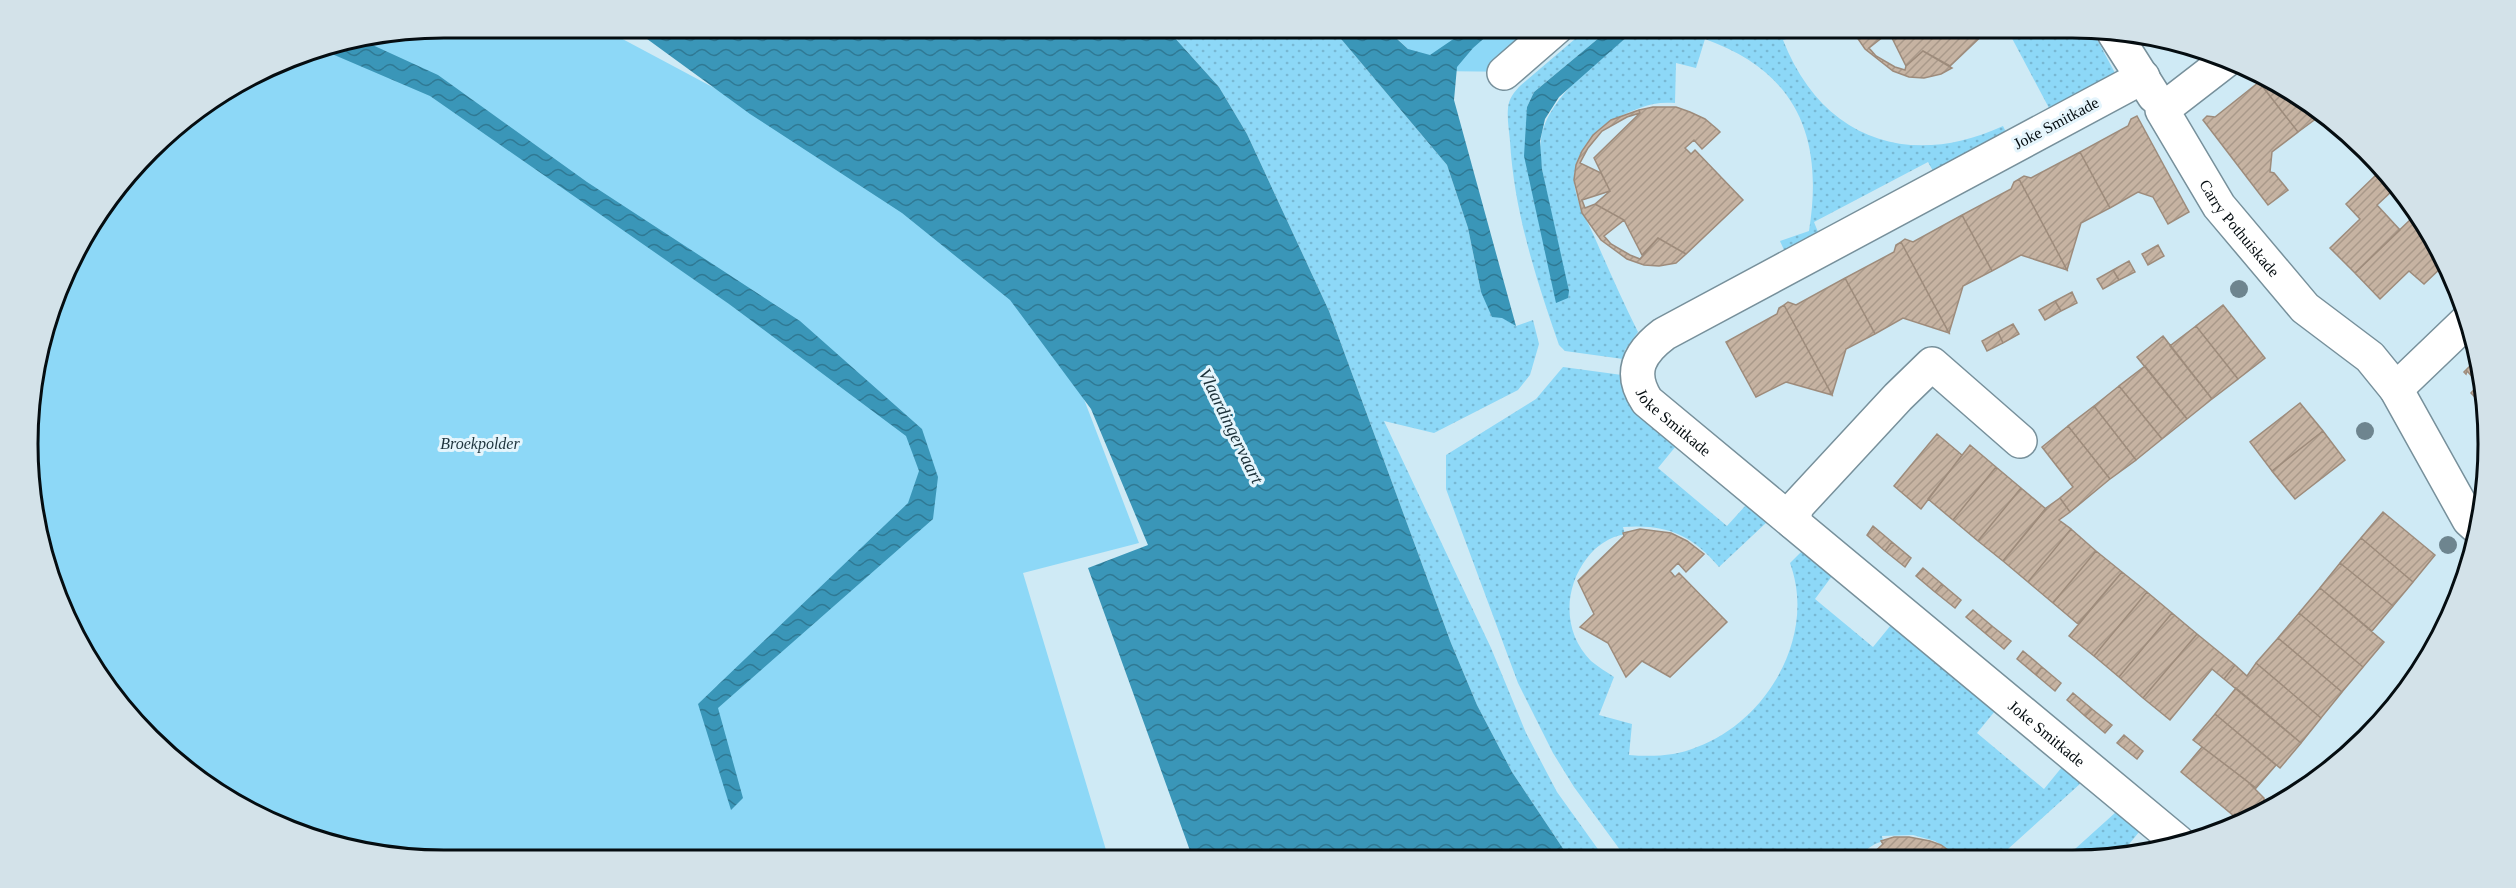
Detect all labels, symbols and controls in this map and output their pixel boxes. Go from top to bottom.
street label: Joke Smitkade [2011,93,2101,153]
street label: Carry Pothuiskade [2197,176,2283,280]
water label: Vlaardingervaart [1195,365,1268,488]
street label: Joke Smitkade [1633,386,1715,459]
park label: Broekpolder [440,435,520,453]
street label: Joke Smitkade [2005,697,2088,770]

